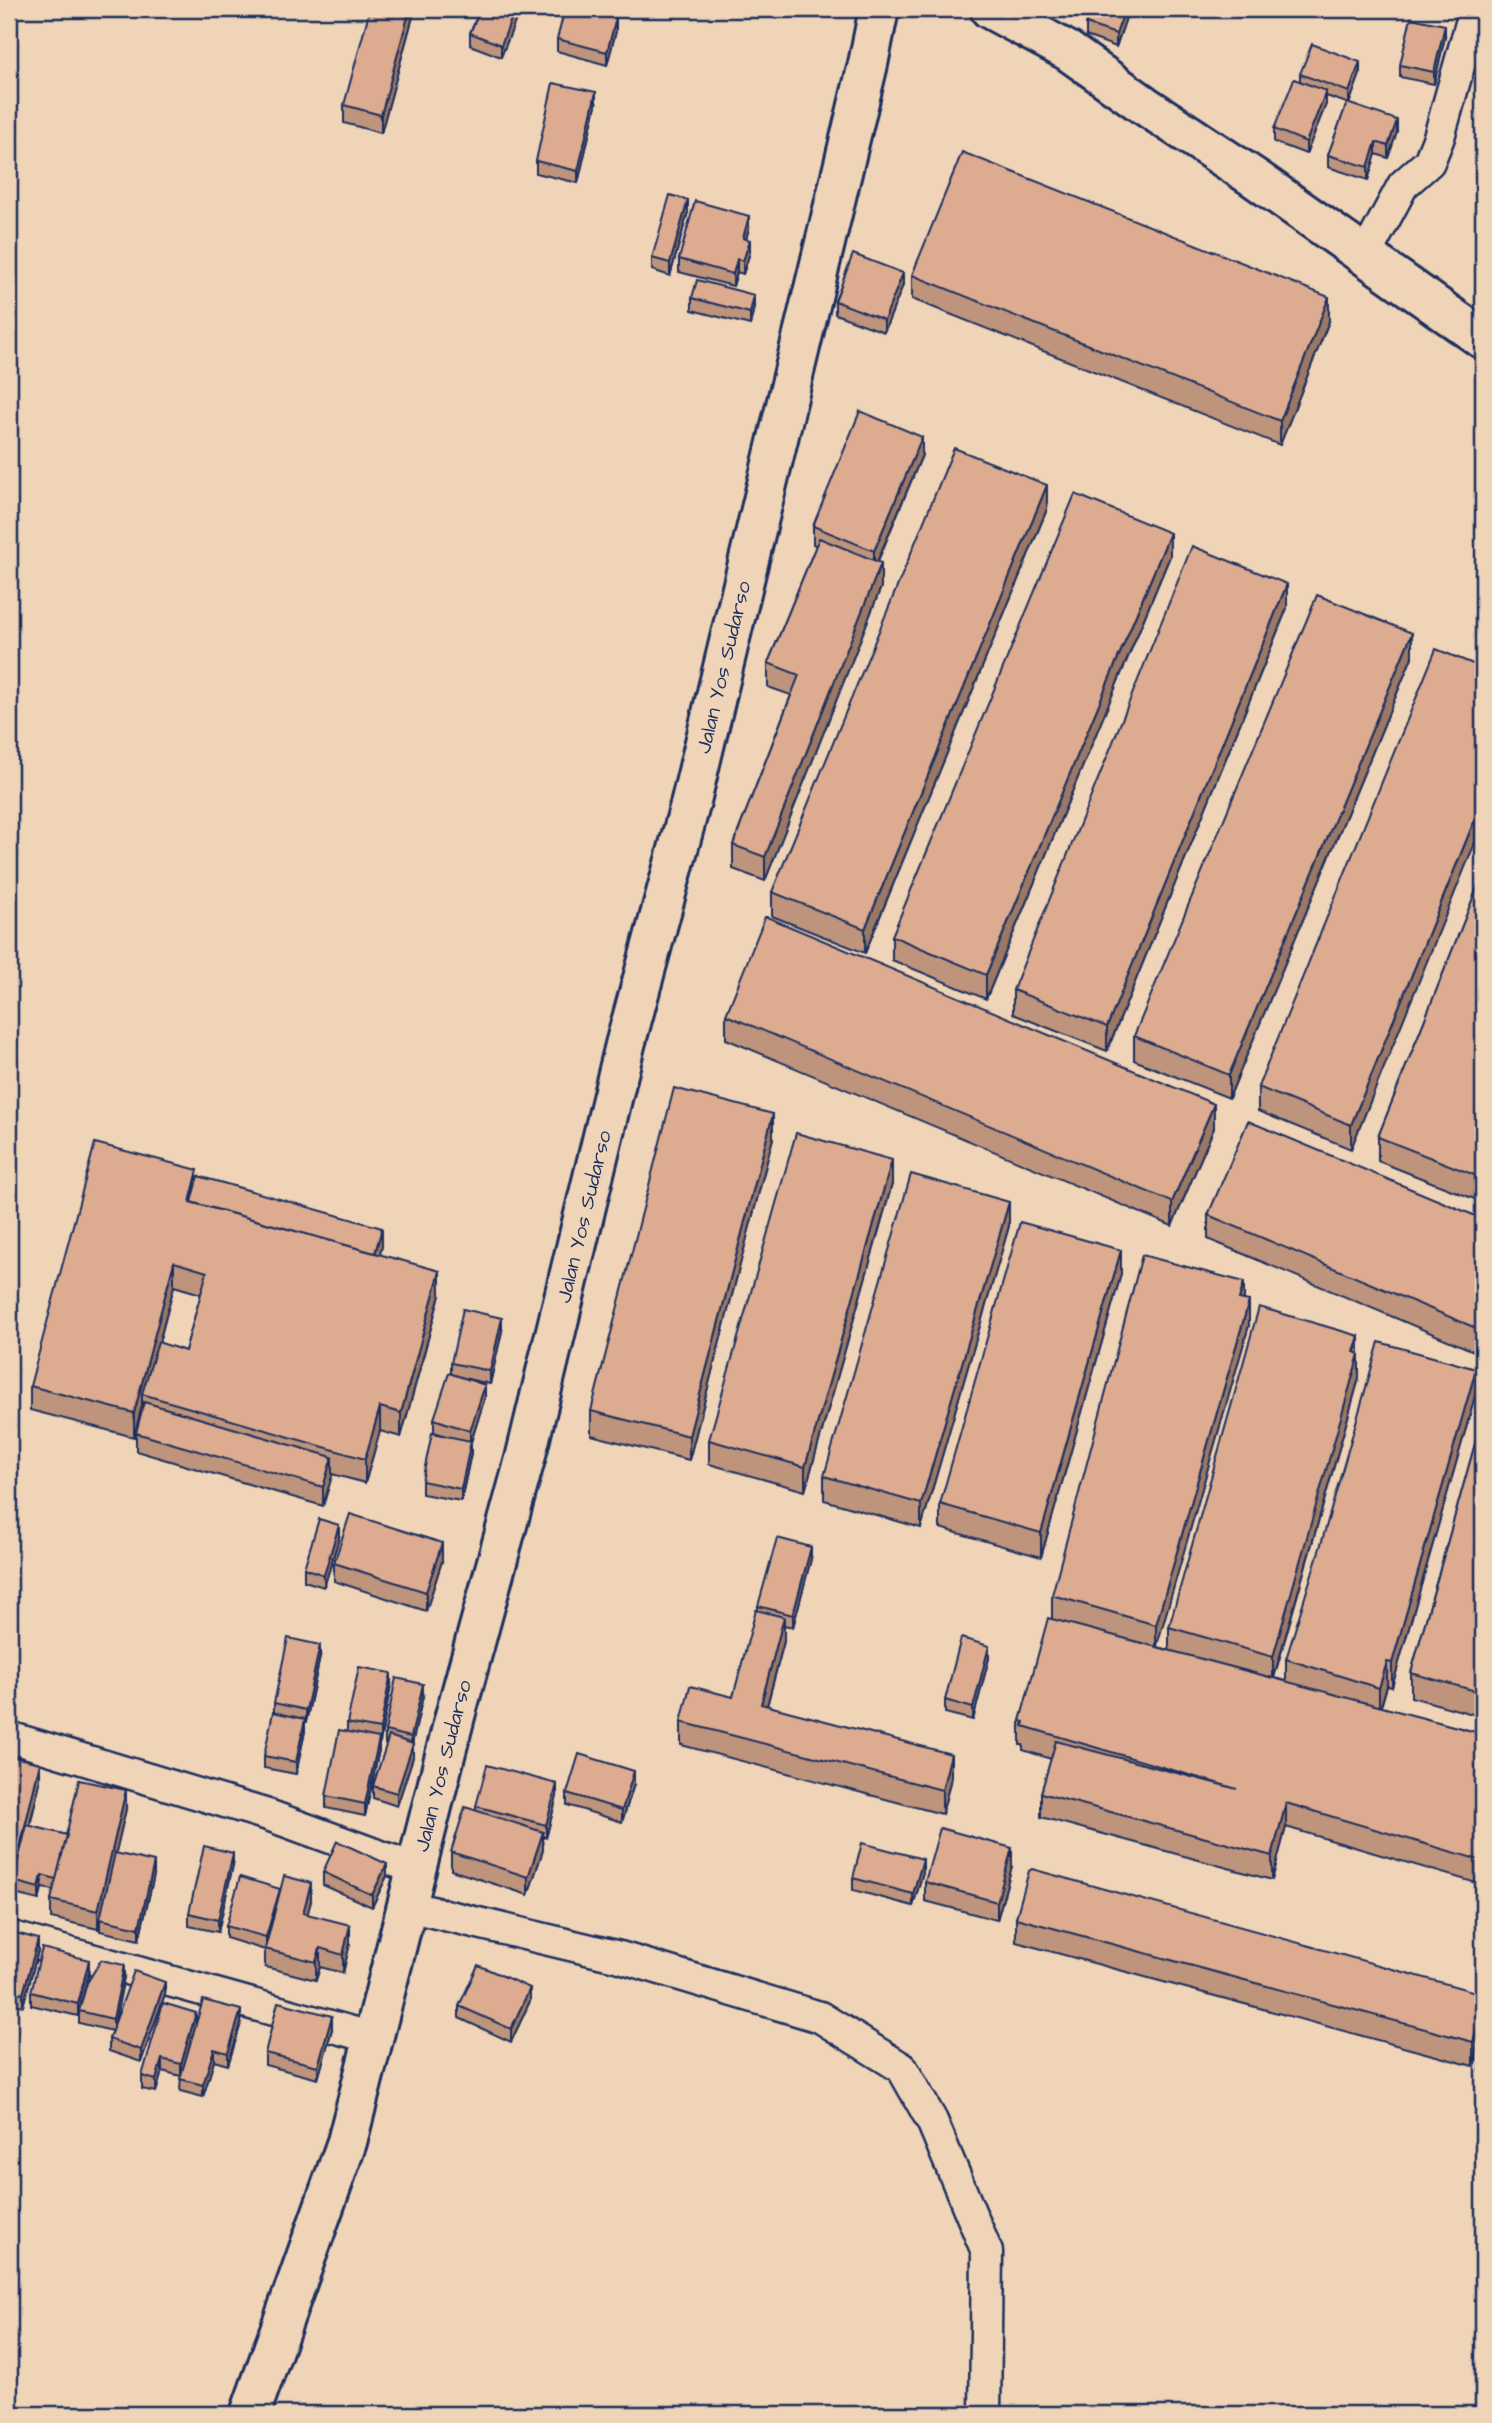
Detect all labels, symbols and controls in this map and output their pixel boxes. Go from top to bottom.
street label: Jalan Yos Sudarso [689,578,758,756]
street label: Jalan Yos Sudarso [549,1127,619,1306]
street label: Jalan Yos Sudarso [407,1677,479,1855]

